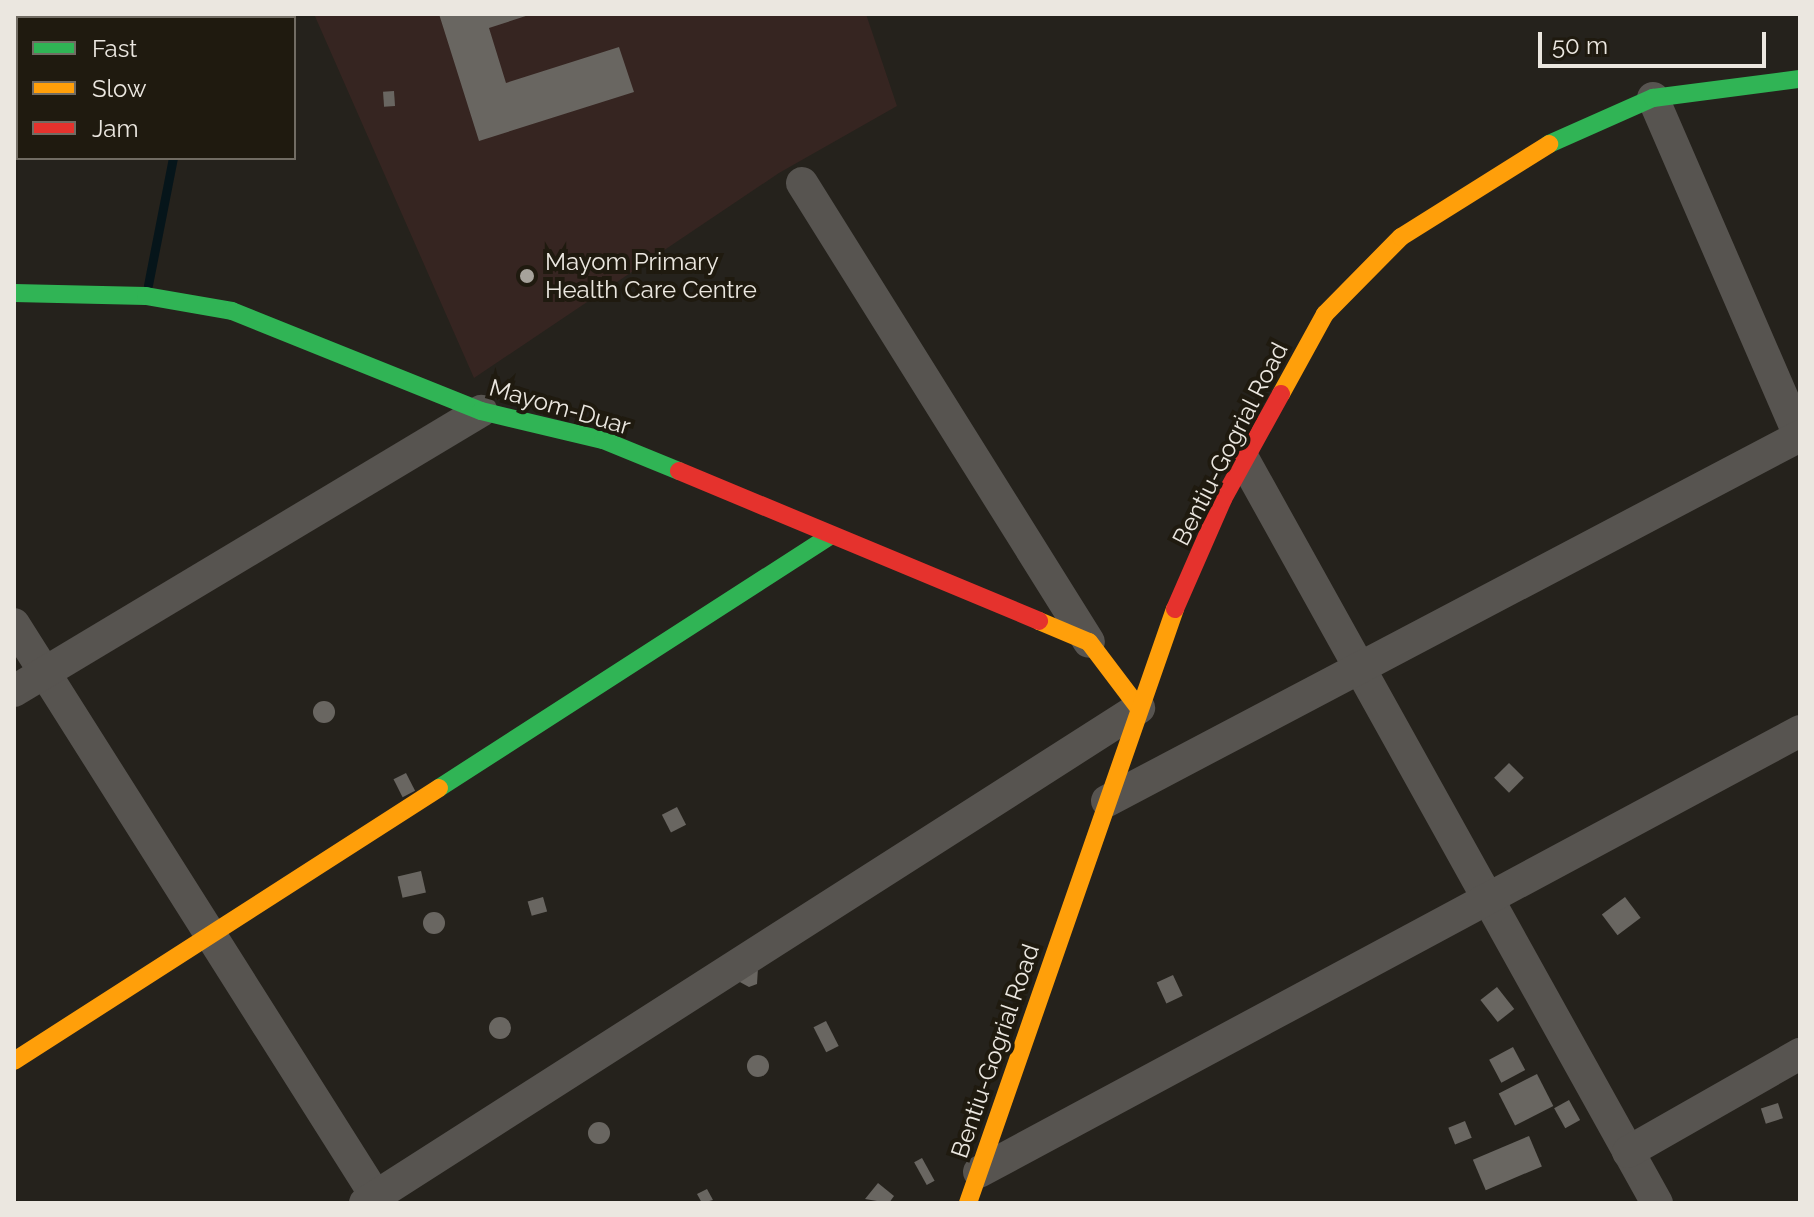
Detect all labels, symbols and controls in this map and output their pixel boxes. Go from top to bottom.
legend [16,16,296,160]
scale bar [1542,16,1770,66]
text: 50 m [1552,31,1608,60]
text: Fast [92,34,137,63]
text: Slow [92,74,146,103]
text: Jam [92,114,138,143]
place label: Mayom Primary Health Care Centre [545,248,757,304]
marker: Mayom Primary Health Care Centre [516,265,538,287]
street label: Bentiu-Gogrial Road [1166,337,1294,551]
street label: Mayom-Duar [486,373,634,441]
street label: Bentiu-Gogrial Road [945,940,1045,1162]

